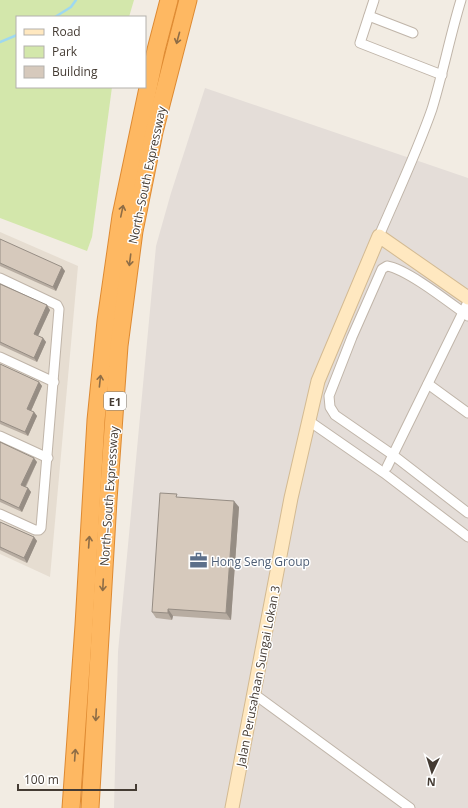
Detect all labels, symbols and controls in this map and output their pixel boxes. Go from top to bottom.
legend [16,16,146,88]
text: Road [52,23,81,40]
one-way arrow [173,31,181,44]
text: Park [52,43,78,60]
text: Building [52,63,98,80]
street label: North–South Expressway [124,104,170,245]
one-way arrow [118,205,126,218]
one-way arrow [126,254,134,267]
one-way arrow [96,375,104,388]
road number: E1 [104,392,126,410]
street label: North–South Expressway [96,425,122,566]
one-way arrow [86,536,93,549]
office icon: Hong Seng Group [188,551,208,571]
place label: Hong Seng Group [211,553,310,570]
one-way arrow [100,578,107,591]
street label: Jalan Perusahaan Sungai Lokan 3 [232,584,284,769]
one-way arrow [92,708,99,721]
one-way arrow [71,749,78,762]
north arrow [412,752,452,792]
scale bar [18,766,136,792]
text: 100 m [24,771,59,788]
text: N [426,775,436,790]

